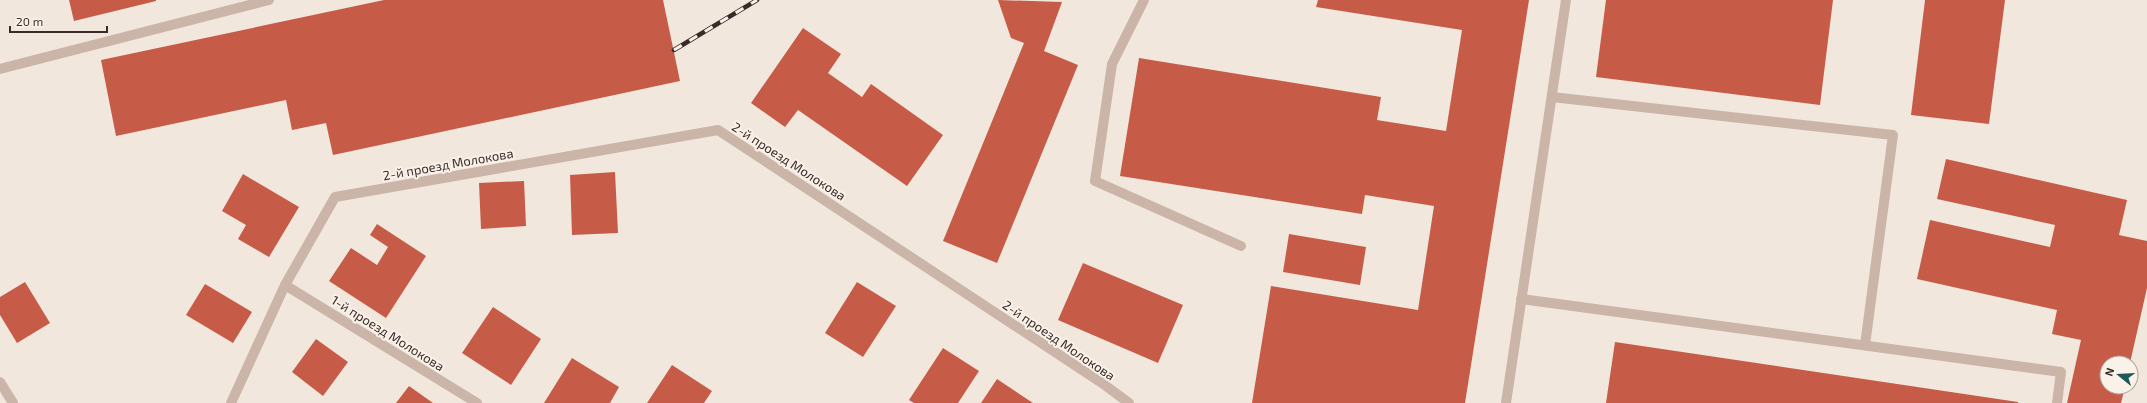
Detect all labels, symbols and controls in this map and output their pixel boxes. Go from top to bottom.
scale bar [10,8,107,34]
text: 20 m [16,14,43,28]
street label: 2-й проезд Молокова [729,118,849,204]
street label: 2-й проезд Молокова [381,145,515,183]
street label: 1-й проезд Молокова [329,292,447,374]
street label: 2-й проезд Молокова [1000,296,1118,384]
north arrow [2099,355,2139,395]
text: N [2102,366,2116,378]

